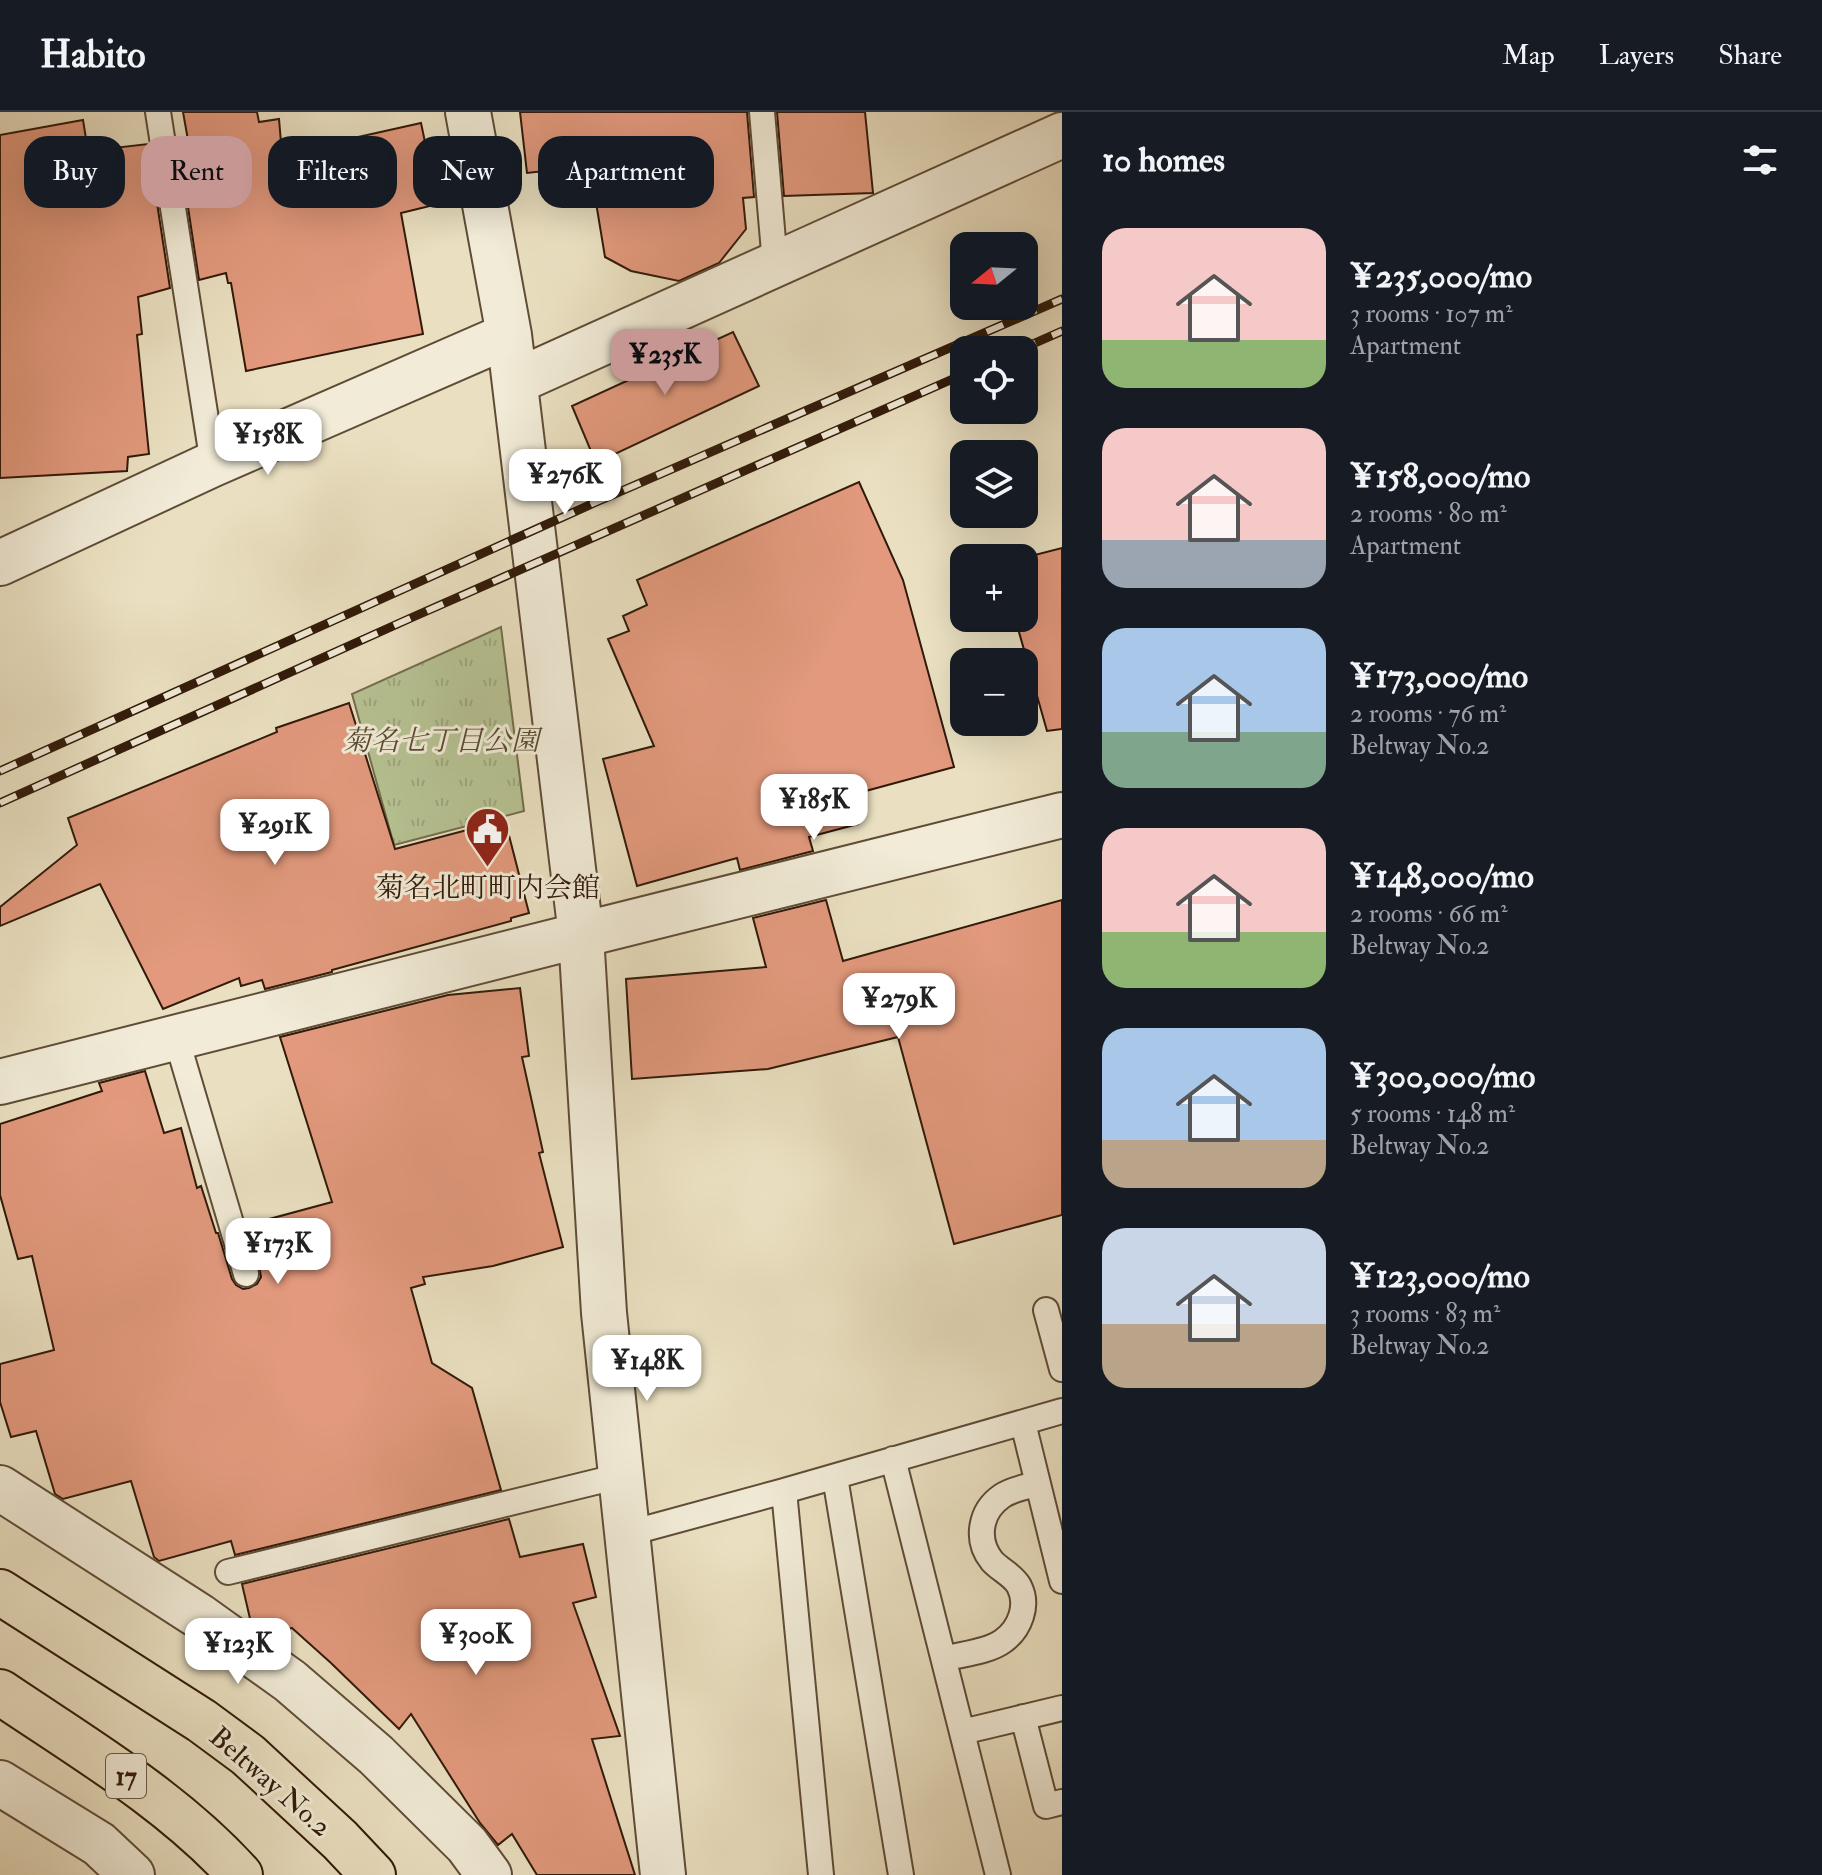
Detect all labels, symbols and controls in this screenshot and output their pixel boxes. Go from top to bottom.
text: Habito [40,31,146,79]
text: Map [1502,38,1555,73]
text: Layers [1599,38,1674,73]
text: Share [1718,38,1782,73]
chip: Buy [24,136,125,208]
chip: Rent [141,136,252,208]
chip: Filters [268,136,397,208]
chip: New [413,136,522,208]
chip: Apartment [538,136,714,208]
icon: filters [1738,138,1782,182]
text: 10 homes [1102,139,1225,182]
north arrow [950,232,1038,320]
map controls [950,232,1038,736]
text: ¥235,000/mo [1350,255,1532,298]
icon: home [1166,260,1262,356]
text: 3 rooms · 107 m² [1350,298,1513,330]
pin: ¥235K [609,329,721,397]
text: Apartment [1350,330,1461,362]
button: locate [950,336,1038,424]
text: ¥235K [629,339,701,371]
pin: ¥158K [212,409,324,477]
text: ¥158K [233,419,303,451]
button: layers [950,440,1038,528]
pin: ¥276K [509,449,621,517]
text: ¥158,000/mo [1350,455,1530,498]
text: ¥276K [527,459,603,491]
icon: home [1166,460,1262,556]
text: 2 rooms · 80 m² [1350,498,1507,530]
text: Apartment [1350,530,1461,562]
button: + [950,544,1038,632]
button: − [950,648,1038,736]
text: ¥173,000/mo [1350,655,1528,698]
icon: home [1166,660,1262,756]
text: 2 rooms · 76 m² [1350,698,1506,730]
park label: 菊名七丁目公園 [343,724,543,759]
text: Beltway No.2 [1350,730,1490,762]
pin: ¥185K [758,774,870,842]
text: ¥185K [779,784,849,816]
pin: ¥291K [219,799,331,867]
public building icon: 菊名北町町内会館 [464,806,512,869]
text: ¥291K [238,809,312,841]
text: ¥148,000/mo [1350,855,1534,898]
icon: home [1166,860,1262,956]
place label: 菊名北町町内会館 [376,871,600,906]
text: 2 rooms · 66 m² [1350,898,1508,930]
text: Beltway No.2 [1350,930,1490,962]
pin: ¥279K [843,973,955,1041]
text: ¥279K [861,983,937,1015]
text: ¥300,000/mo [1350,1055,1535,1098]
icon: home [1166,1060,1262,1156]
text: 5 rooms · 148 m² [1350,1098,1515,1130]
text: Beltway No.2 [1350,1130,1490,1162]
pin: ¥173K [222,1218,334,1286]
text: ¥173K [244,1228,312,1260]
text: ¥123,000/mo [1350,1255,1530,1298]
icon: home [1166,1260,1262,1356]
text: 3 rooms · 83 m² [1350,1298,1500,1330]
text: Beltway No.2 [1350,1330,1490,1362]
pin: ¥148K [591,1335,703,1403]
text: ¥148K [610,1345,684,1377]
pin: ¥300K [420,1609,532,1677]
pin: ¥123K [182,1618,294,1686]
text: ¥300K [439,1619,513,1651]
text: ¥123K [203,1628,273,1660]
street label: Beltway No.2 [202,1720,338,1845]
road number: 17 [106,1754,146,1798]

